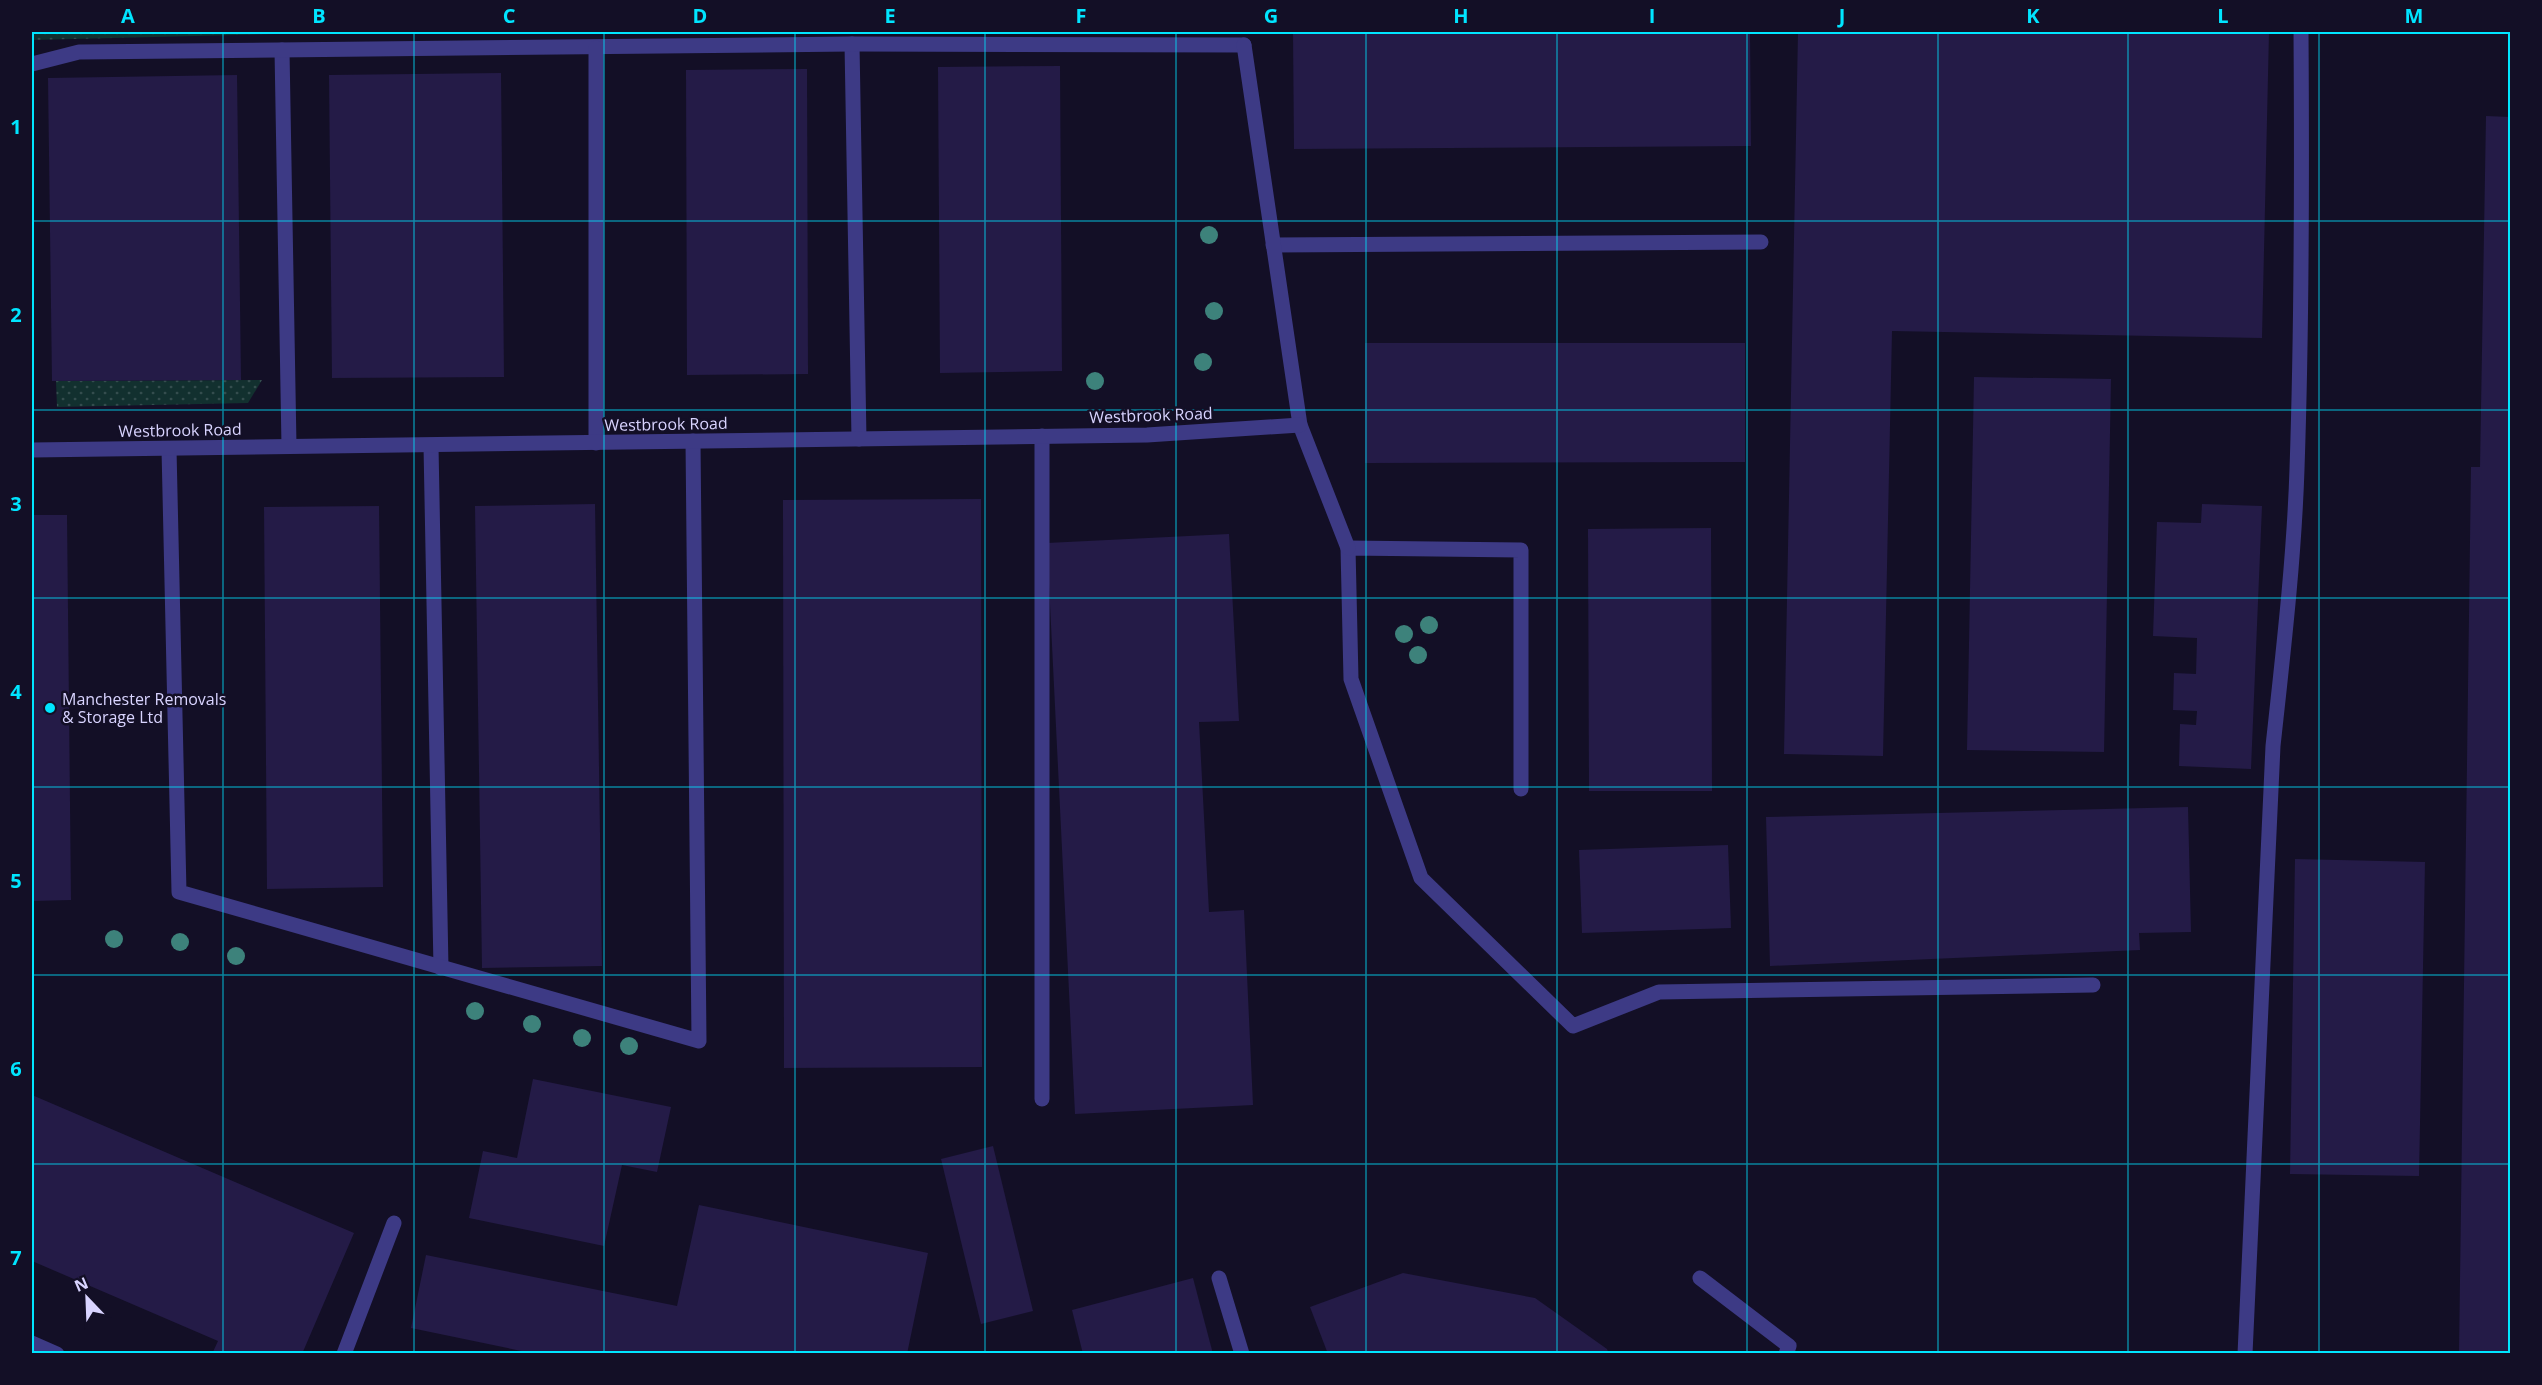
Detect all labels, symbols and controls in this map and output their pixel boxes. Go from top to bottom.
text: A [121,2,135,29]
text: B [312,2,326,29]
text: C [503,2,516,29]
text: D [693,2,707,29]
text: E [884,2,896,29]
text: F [1076,2,1086,29]
text: G [1264,2,1278,29]
text: H [1453,2,1469,29]
text: I [1649,2,1655,29]
text: J [1837,2,1845,29]
text: K [2026,2,2040,29]
text: L [2217,2,2229,29]
text: M [2405,2,2423,29]
text: 1 [10,113,22,140]
text: 2 [10,301,22,328]
street label: Westbrook Road [1089,402,1213,428]
street label: Westbrook Road [604,412,728,436]
street label: Westbrook Road [118,418,242,442]
text: 3 [10,490,22,517]
text: 4 [10,678,22,705]
place label: Manchester Removals & Storage Ltd [62,688,226,728]
marker: Manchester Removals & Storage Ltd [43,701,57,715]
text: 5 [10,867,22,894]
text: 6 [10,1055,22,1082]
text: 7 [10,1244,22,1271]
north arrow [57,1268,117,1328]
text: N [71,1272,91,1297]

